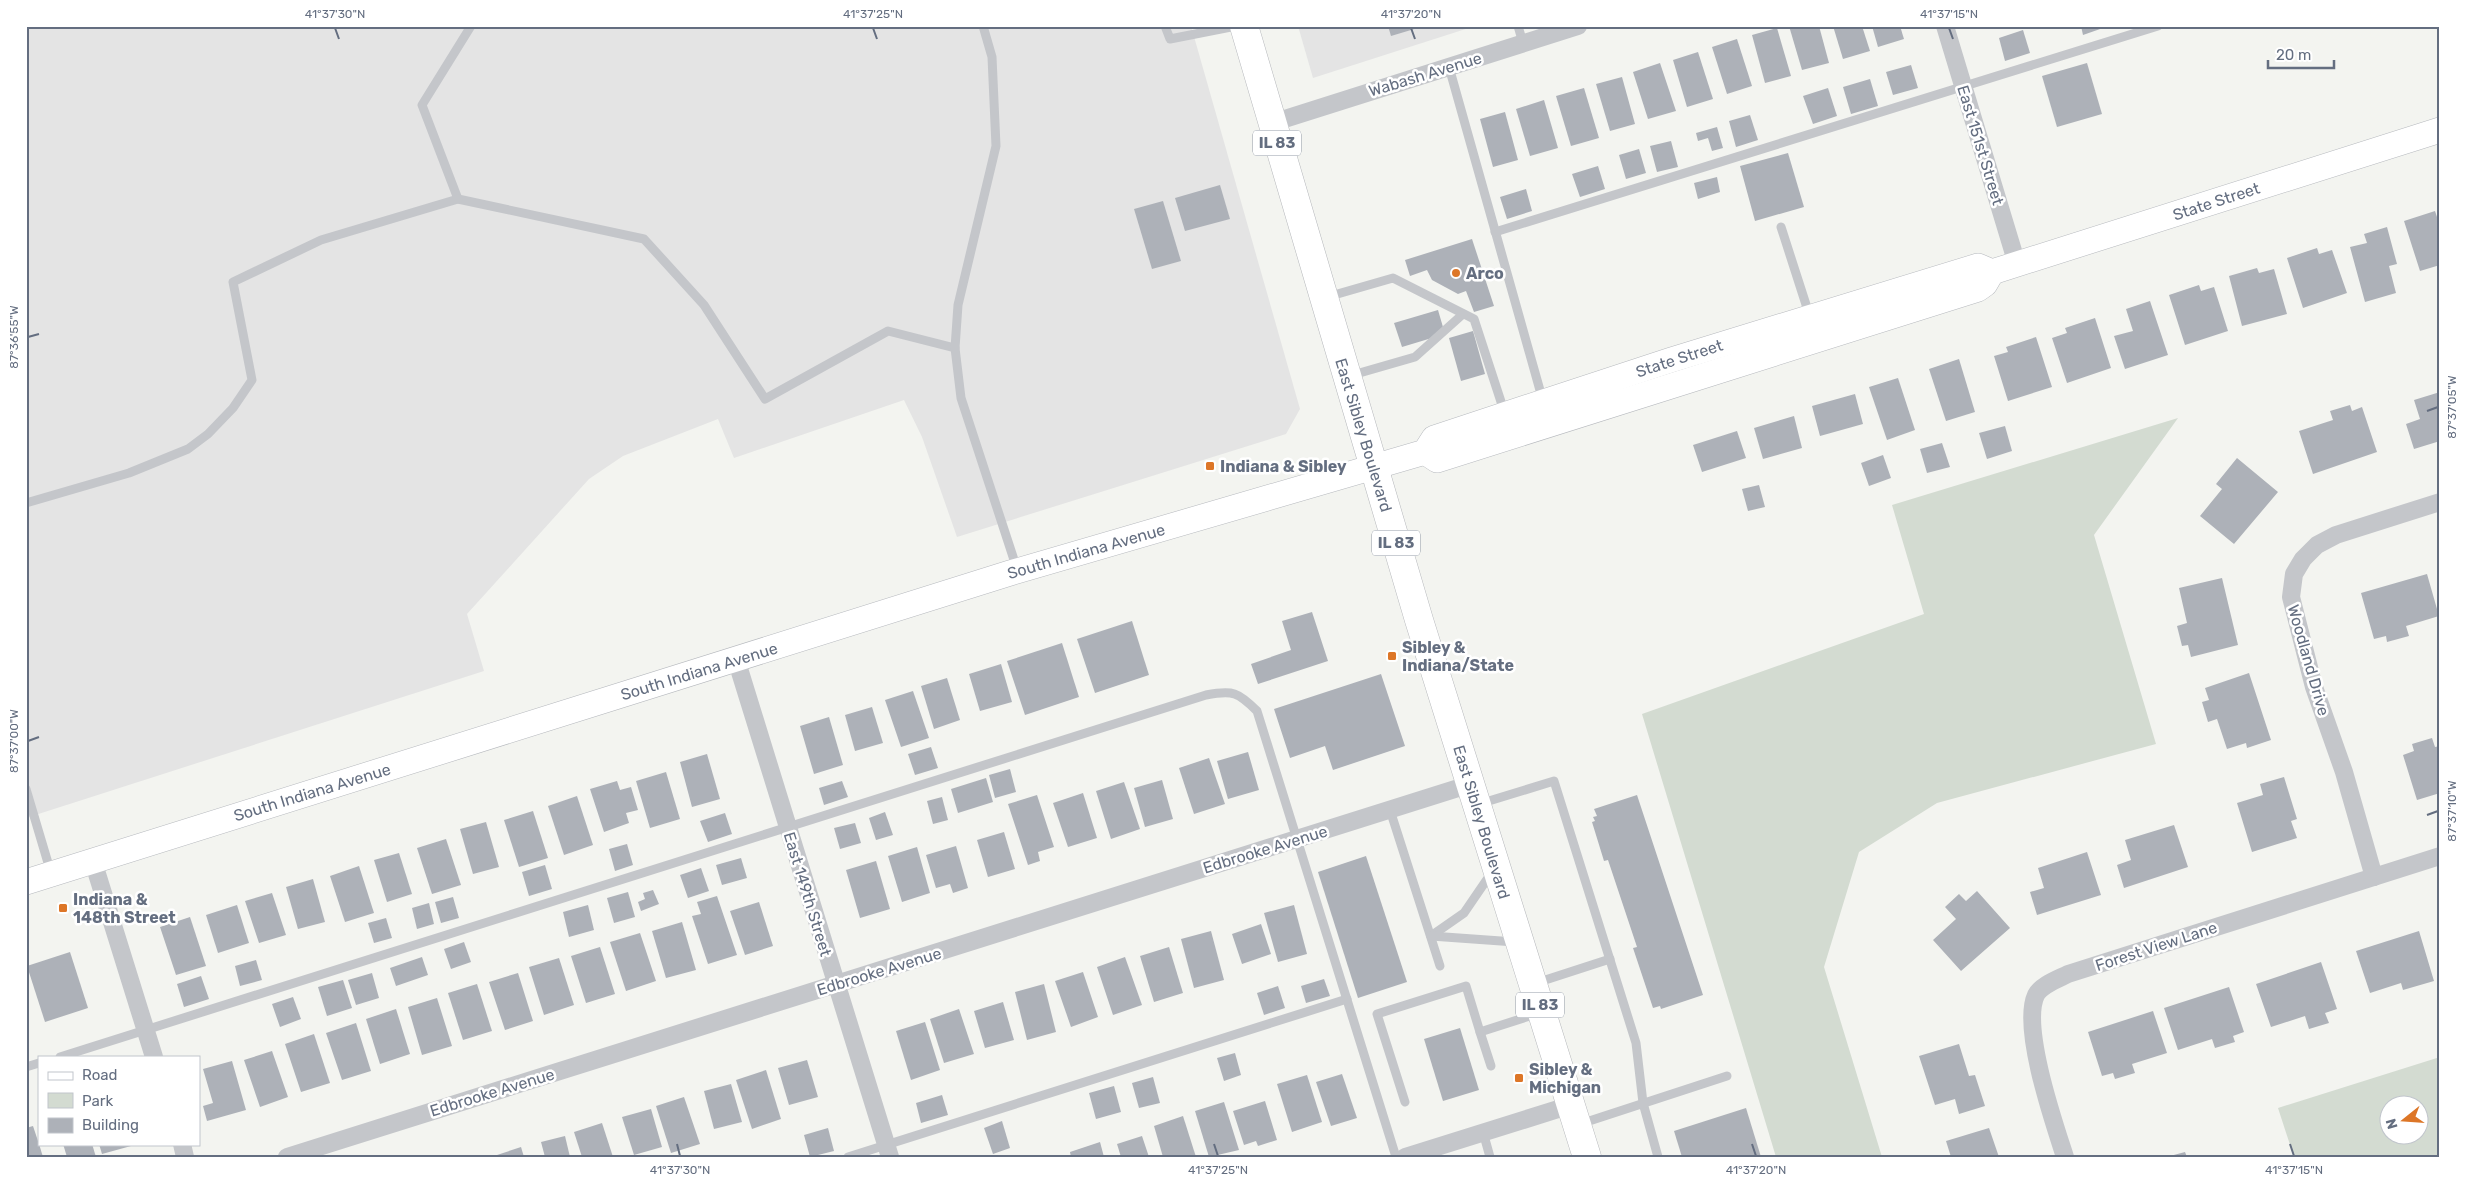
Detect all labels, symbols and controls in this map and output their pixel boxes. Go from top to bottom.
text: 41°37'30"N [305,7,365,21]
text: 41°37'25"N [843,7,903,21]
text: 41°37'20"N [1381,7,1441,21]
text: 41°37'15"N [1920,7,1978,21]
scale bar [2268,38,2335,70]
text: 20 m [2276,46,2311,64]
street label: Wabash Avenue [1366,48,1484,101]
street label: East 151st Street [1953,83,2008,207]
road number: IL 83 [1253,130,1301,156]
street label: State Street [2170,178,2262,224]
place label: Arco [1466,264,1504,283]
marker: Arco [1450,267,1462,279]
text: 87°36'55"W [7,305,21,369]
street label: State Street [1633,335,1725,381]
street label: East Sibley Boulevard [1331,356,1396,514]
text: 87°37'05"W [2445,375,2459,439]
place label: Indiana & Sibley [1220,457,1347,476]
marker: Indiana & Sibley [1204,460,1216,472]
street label: South Indiana Avenue [1005,520,1167,583]
road number: IL 83 [1372,530,1420,556]
street label: Woodland Drive [2284,602,2333,718]
place label: Sibley & Indiana/State [1402,638,1514,675]
street label: South Indiana Avenue [618,639,780,704]
marker: Sibley & Indiana/State [1386,650,1398,662]
text: 87°37'00"W [7,709,21,773]
street label: East Sibley Boulevard [1449,743,1514,901]
street label: South Indiana Avenue [231,760,393,825]
text: 87°37'10"W [2445,780,2459,842]
street label: Edbrooke Avenue [1201,821,1330,877]
street label: East 149th Street [780,830,835,959]
place label: Indiana & 148th Street [73,890,176,927]
marker: Indiana & 148th Street [57,902,69,914]
street label: Forest View Lane [2093,918,2220,975]
street label: Edbrooke Avenue [815,943,944,999]
road number: IL 83 [1516,992,1564,1018]
legend [38,1056,200,1146]
place label: Sibley & Michigan [1529,1060,1601,1097]
street label: Edbrooke Avenue [428,1064,557,1120]
text: Road [82,1066,118,1084]
marker: Sibley & Michigan [1513,1072,1525,1084]
text: Park [82,1092,113,1110]
north arrow [2378,1096,2428,1146]
text: Building [82,1116,139,1134]
text: N [2382,1116,2402,1131]
text: 41°37'30"N [650,1163,710,1177]
text: 41°37'25"N [1188,1163,1248,1177]
text: 41°37'20"N [1726,1163,1786,1177]
text: 41°37'15"N [2265,1163,2323,1177]

